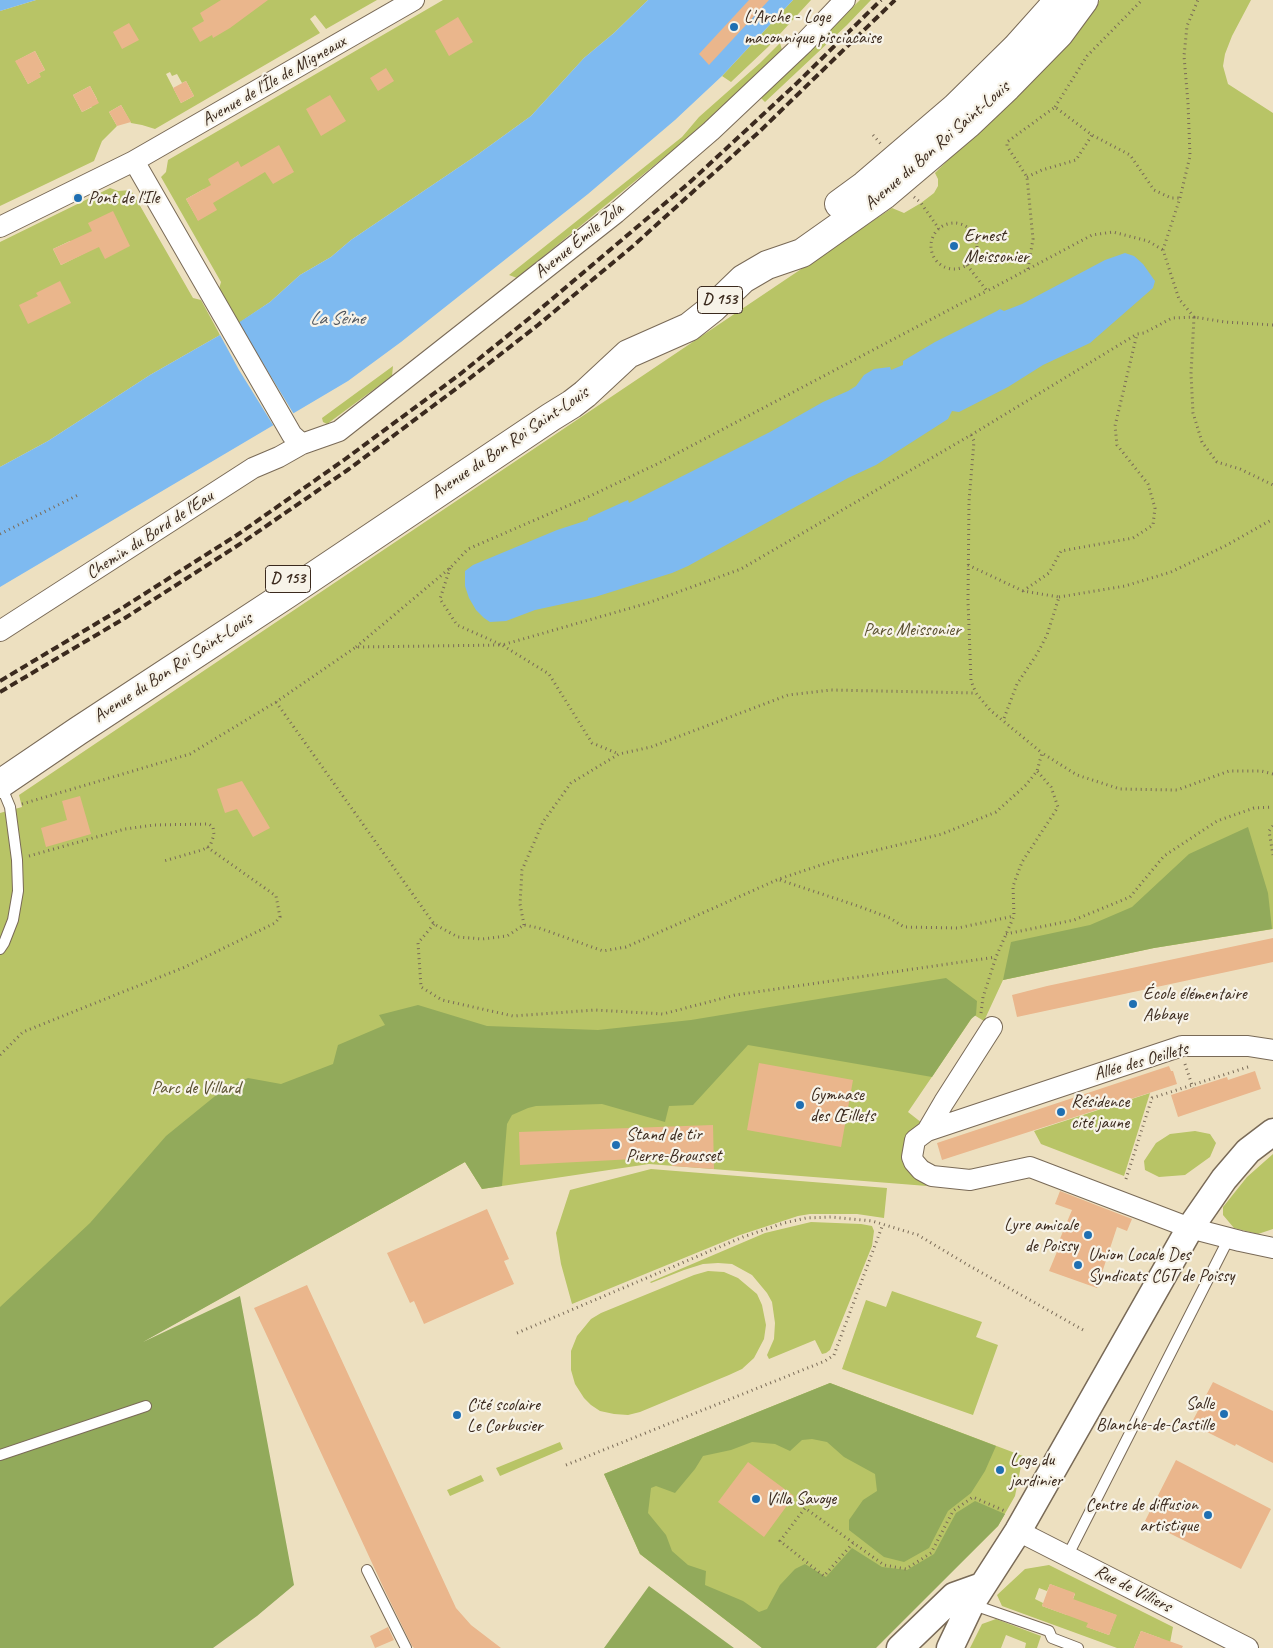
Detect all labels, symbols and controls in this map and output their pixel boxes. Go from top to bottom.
place label: L'Arche - Loge maconnique pisciacaise [744,6,881,48]
marker: L'Arche - Loge maconnique pisciacaise [728,21,740,33]
street label: Avenue de l'Île de Migneaux [198,31,350,131]
street label: Avenue du Bon Roi Saint-Louis [860,77,1014,215]
place label: Pont de l'Ile [88,187,159,209]
marker: Pont de l'Ile [72,192,84,204]
street label: Avenue Émile Zola [530,199,628,283]
place label: Ernest Meissonier [964,225,1029,268]
marker: Ernest Meissonier [948,240,960,252]
road number: D 153 [698,286,742,314]
water label: La Seine [310,308,364,330]
street label: Avenue du Bon Roi Saint-Louis [427,382,593,504]
street label: Chemin du Bord de l'Eau [82,486,218,584]
road number: D 153 [266,566,310,592]
street label: Avenue du Bon Roi Saint-Louis [89,608,257,728]
park label: Parc Meissonier [863,619,961,641]
place label: École élémentaire Abbaye [1143,983,1246,1026]
marker: École élémentaire Abbaye [1127,998,1139,1010]
street label: Allée des Oeillets [1092,1038,1190,1086]
park label: Parc de Villard [152,1077,240,1099]
place label: Gymnase des Œillets [810,1084,875,1126]
place label: Résidence cité jaune [1071,1091,1129,1134]
marker: Gymnase des Œillets [794,1099,806,1111]
marker: Résidence cité jaune [1055,1106,1067,1118]
place label: Stand de tir Pierre-Brousset [626,1124,721,1166]
marker: Stand de tir Pierre-Brousset [610,1139,622,1151]
place label: Lyre amicale de Poissy [1004,1214,1078,1256]
marker: Lyre amicale de Poissy [1082,1229,1094,1241]
place label: Union Locale Des Syndicats CGT de Poissy [1088,1244,1235,1286]
marker: Union Locale Des Syndicats CGT de Poissy [1072,1259,1084,1271]
place label: Salle Blanche-de-Castille [1096,1393,1214,1436]
place label: Cité scolaire Le Corbusier [467,1394,543,1436]
marker: Salle Blanche-de-Castille [1218,1408,1230,1420]
marker: Cité scolaire Le Corbusier [451,1409,463,1421]
place label: Loge du jardinier [1010,1449,1062,1492]
marker: Loge du jardinier [994,1464,1006,1476]
place label: Villa Savoye [766,1488,836,1510]
marker: Villa Savoye [750,1493,762,1505]
place label: Centre de diffusion artistique [1086,1494,1198,1536]
marker: Centre de diffusion artistique [1202,1509,1214,1521]
street label: Rue de Villiers [1091,1560,1175,1618]

